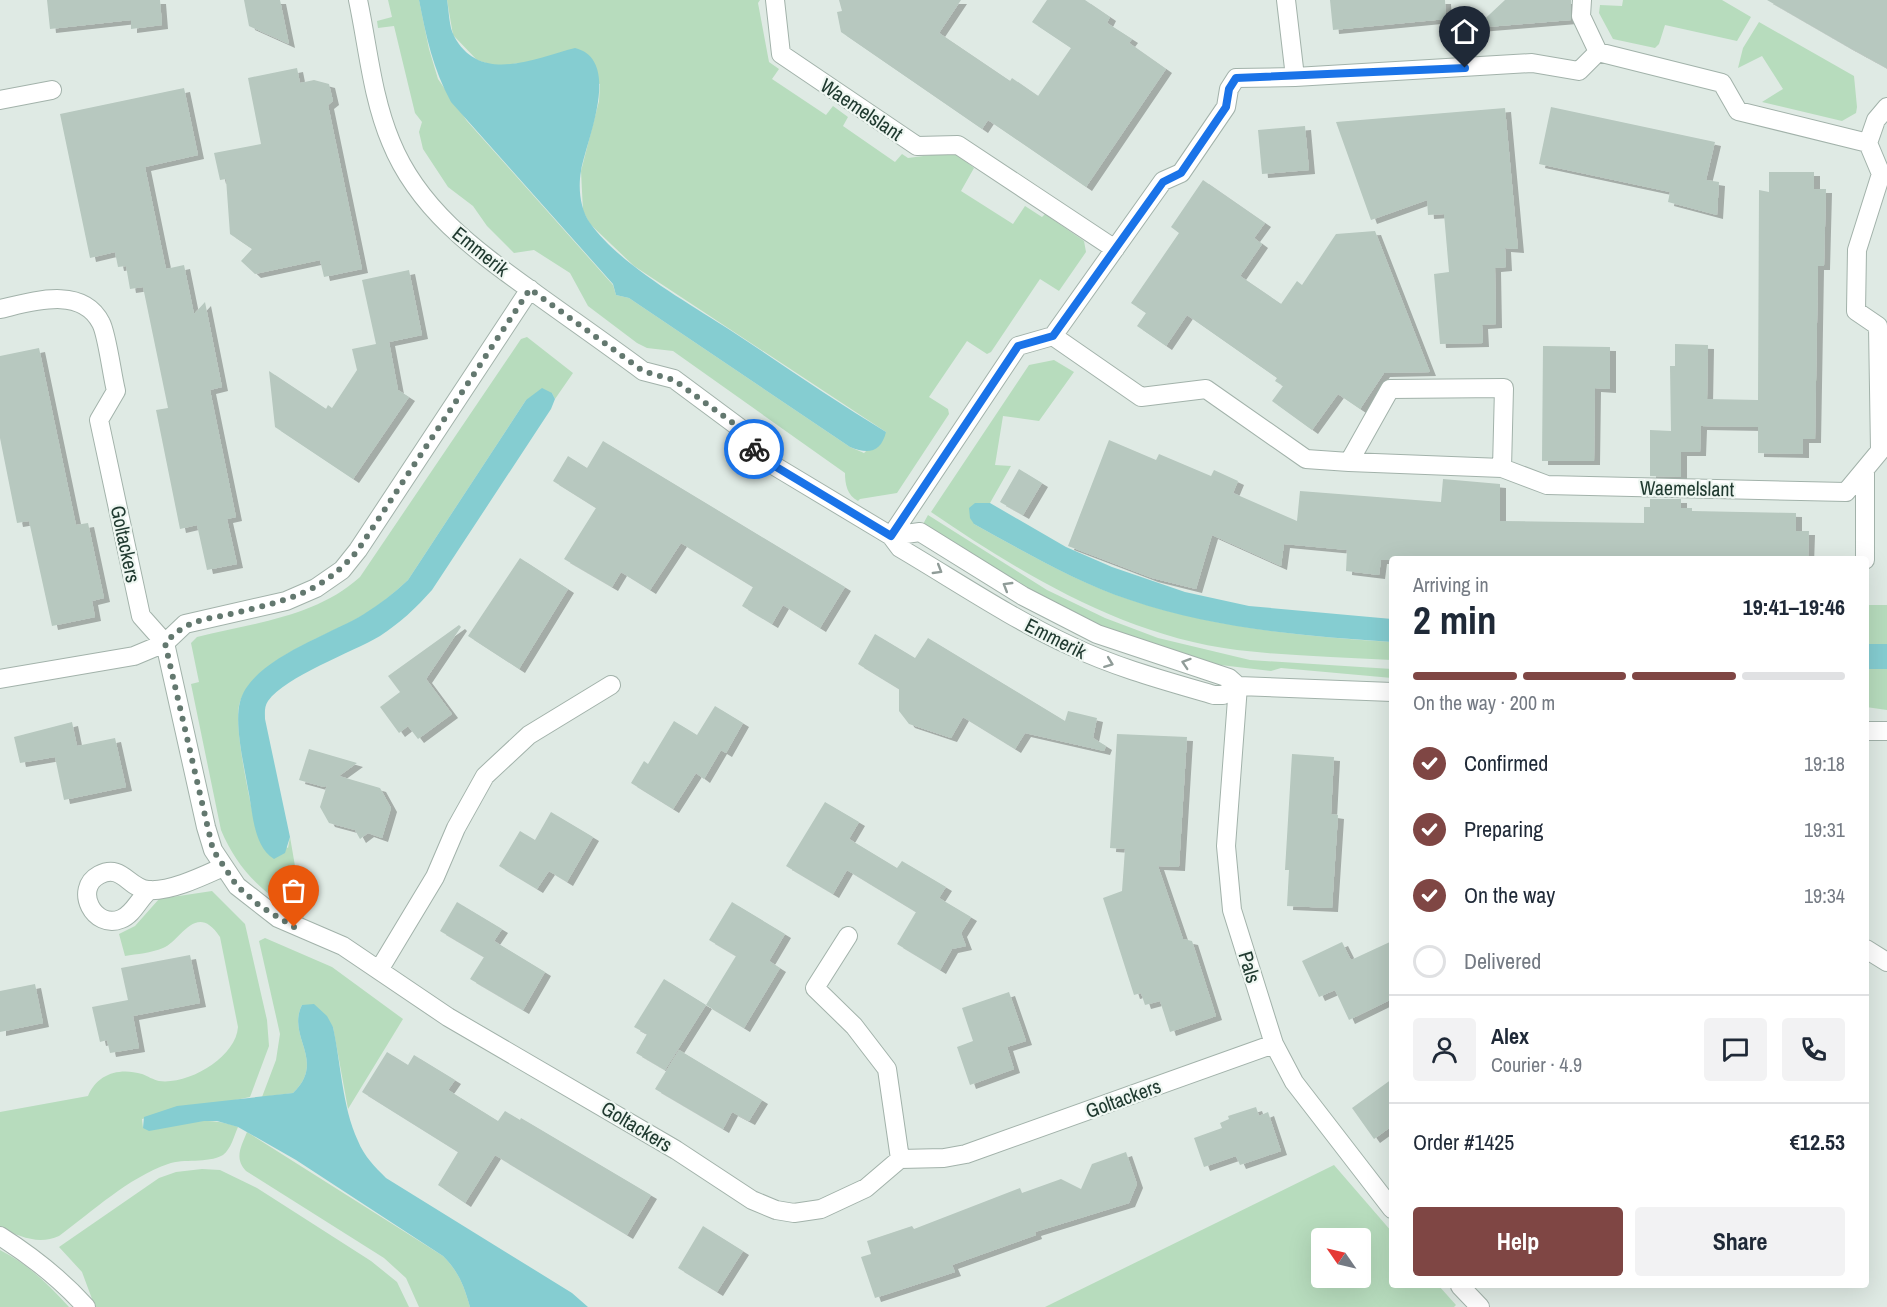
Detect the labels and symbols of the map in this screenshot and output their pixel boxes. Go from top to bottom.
pin [1439,6,1490,68]
street label: Waemelslant [815,71,909,147]
street label: Emmerik [447,220,516,283]
courier [724,419,784,479]
street label: Waemelslant [1640,474,1735,502]
street label: Goltackers [105,503,147,585]
one-way arrow [932,563,942,575]
one-way arrow [1003,582,1013,594]
street label: Emmerik [1021,611,1092,665]
one-way arrow [1104,655,1114,668]
one-way arrow [1181,658,1192,671]
pin [268,865,319,927]
street label: Pals [1232,948,1268,986]
street label: Goltackers [1082,1072,1164,1124]
street label: Goltackers [596,1094,678,1158]
north arrow [1311,1228,1371,1288]

